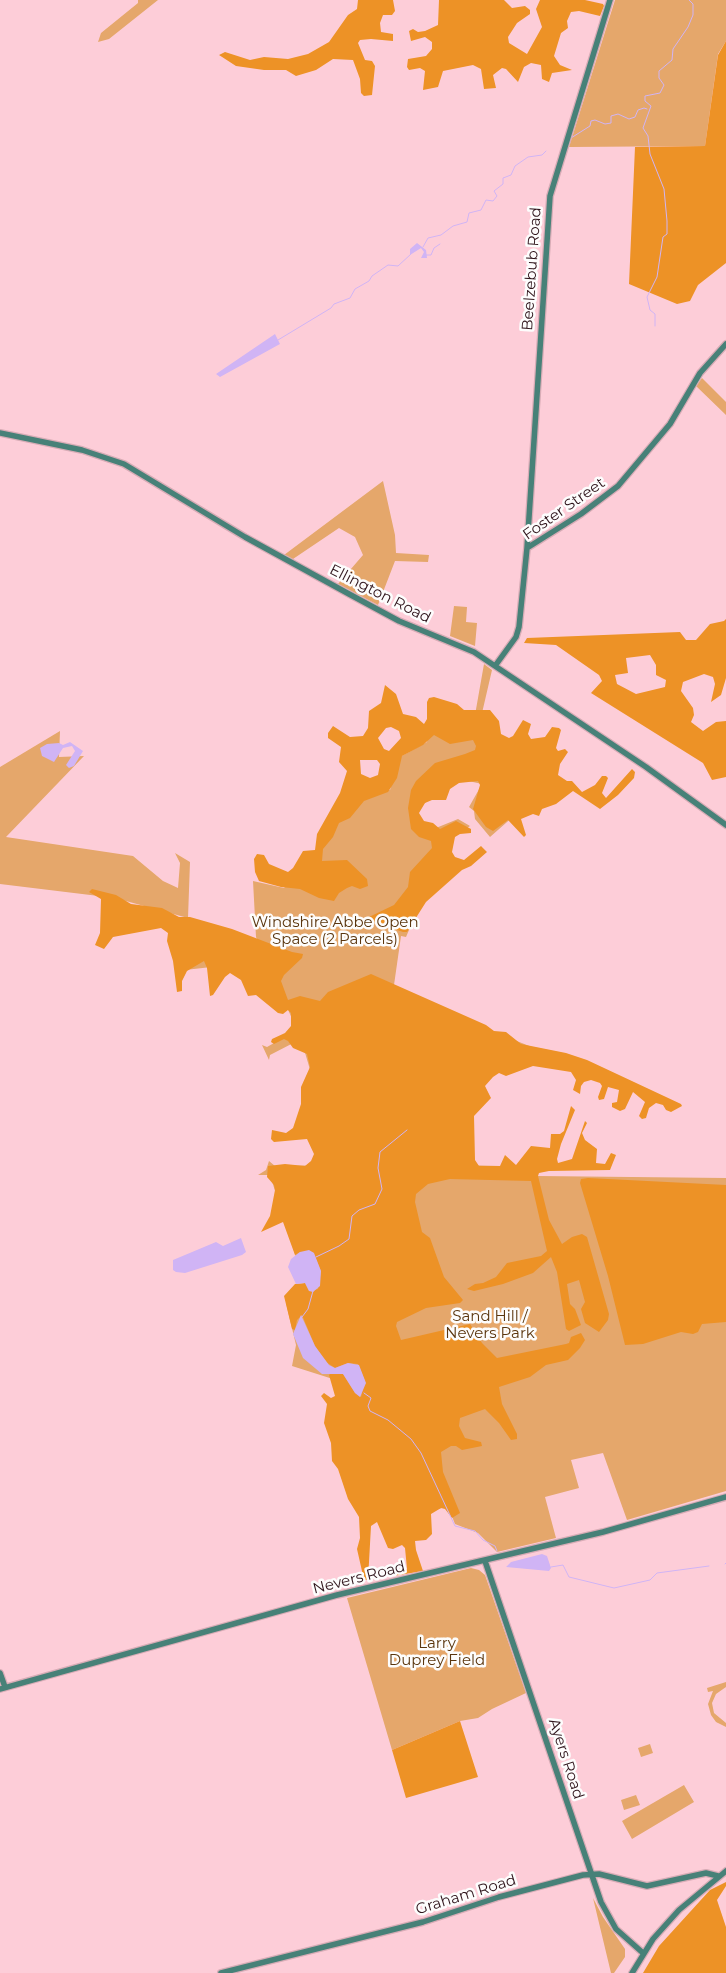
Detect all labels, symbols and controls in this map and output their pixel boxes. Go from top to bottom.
street label: Beelzebub Road [519,207,545,331]
street label: Foster Street [519,474,609,544]
street label: Ellington Road [326,561,434,627]
park label: Windshire Abbe Open Space (2 Parcels) [251,914,419,949]
park label: Sand Hill / Nevers Park [445,1308,535,1343]
street label: Nevers Road [311,1558,407,1598]
park label: Larry Duprey Field [389,1635,485,1670]
street label: Ayers Road [544,1716,588,1802]
street label: Graham Road [414,1871,518,1919]

